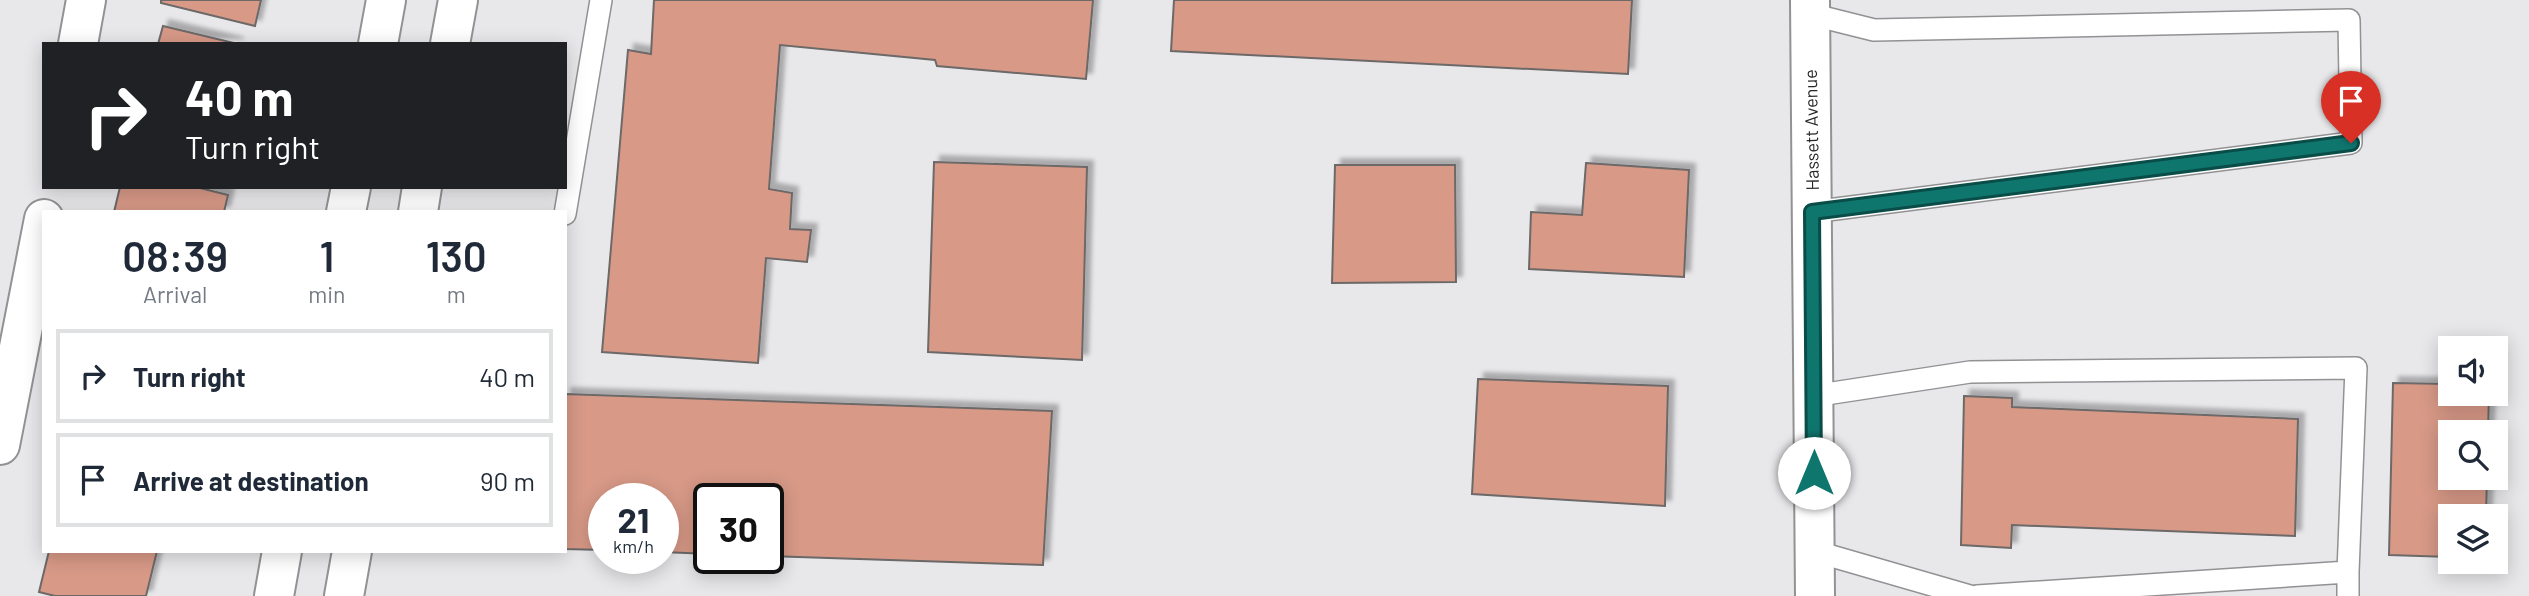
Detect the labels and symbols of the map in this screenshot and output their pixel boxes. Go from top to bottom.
street label: Hassett Avenue [1799,69,1823,191]
pin [2321,71,2381,143]
position arrow [1777,436,1851,510]
speed limit sign: 30 [693,483,784,574]

